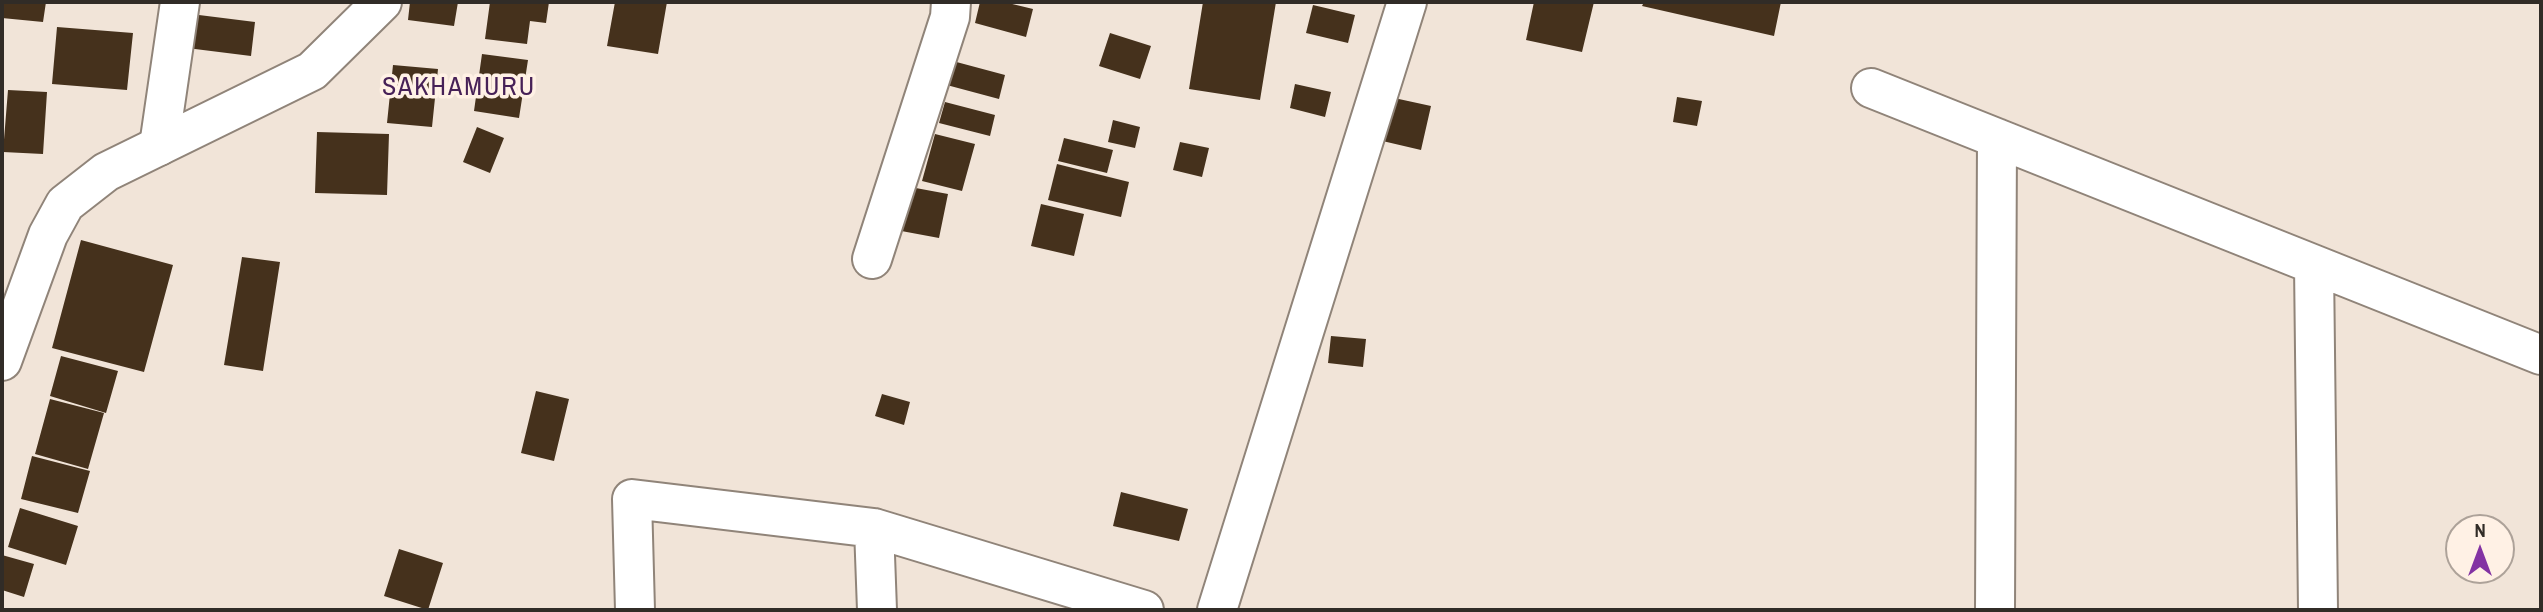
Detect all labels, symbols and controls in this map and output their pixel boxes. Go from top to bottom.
district label: SAKHAMURU [383,72,535,104]
north arrow [2445,514,2515,584]
text: N [2474,517,2486,543]

